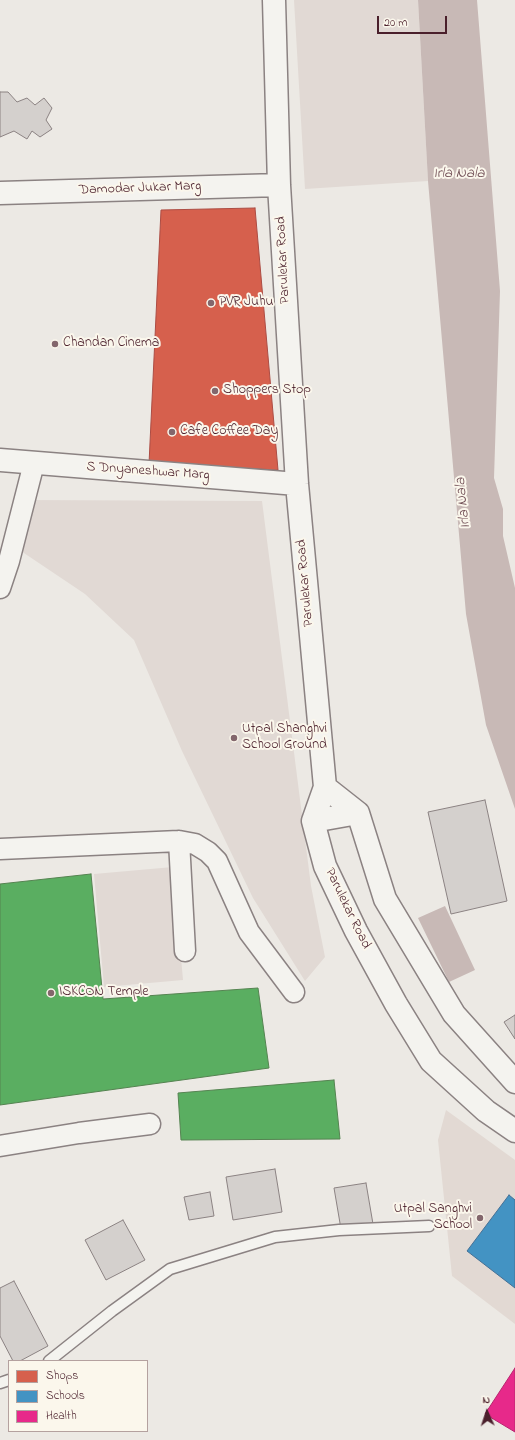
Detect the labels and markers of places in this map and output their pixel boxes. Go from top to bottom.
place label: PVR Juhu [219,295,274,311]
marker: PVR Juhu [206,298,216,308]
place label: Chandan Cinema [63,336,159,352]
marker: Chandan Cinema [50,339,60,349]
place label: Shoppers Stop [223,383,311,399]
marker: Shoppers Stop [210,386,220,396]
place label: Cafe Coffee Day [180,424,278,440]
marker: Cafe Coffee Day [167,427,177,437]
place label: Utpal Shanghvi School Ground [242,722,327,754]
marker: Utpal Shanghvi School Ground [229,733,239,743]
place label: ISKCON Temple [59,985,148,1001]
marker: ISKCON Temple [46,988,56,998]
place label: Utpal Sanghvi School [394,1202,472,1234]
marker: Utpal Sanghvi School [475,1213,485,1223]

